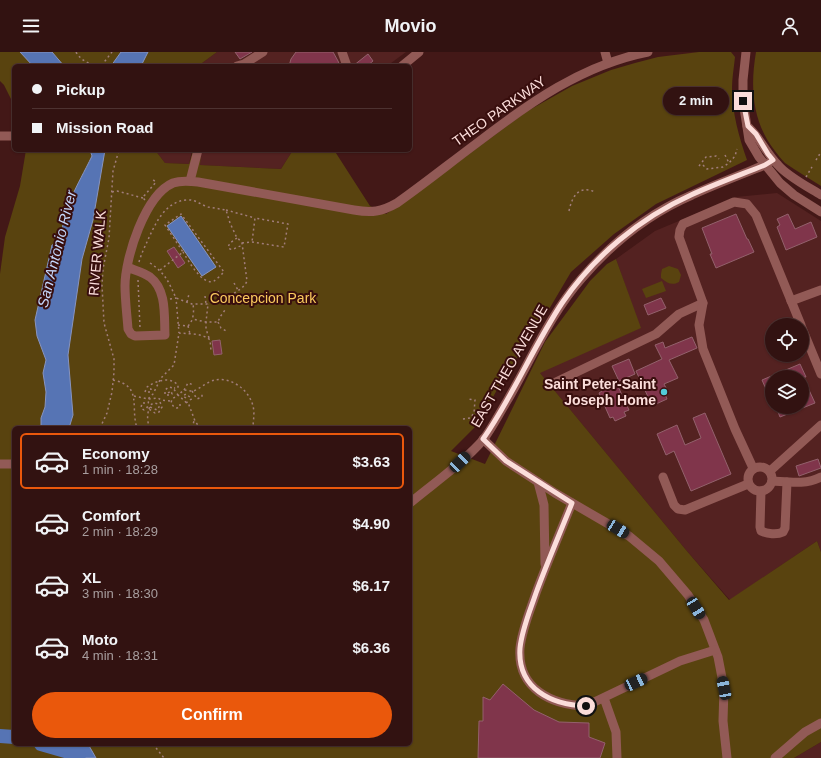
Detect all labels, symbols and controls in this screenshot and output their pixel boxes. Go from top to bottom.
icon: menu [20,15,42,37]
icon: person [779,15,801,37]
text: Movio [385,16,437,36]
street label: THEO PARKWAY [449,72,549,149]
text: Pickup [56,81,105,98]
callout: 2 min [663,87,729,115]
route end [734,92,752,110]
text: 2 min [679,93,713,108]
text: Mission Road [56,119,154,136]
water label: San Antonio River [34,187,80,309]
street label: RIVER WALK [85,209,109,296]
park label: Concepcion Park [210,290,317,306]
street label: EAST THEO AVENUE [467,302,551,430]
map controls [765,318,809,414]
button: locate [765,318,809,362]
button: layers [765,370,809,414]
place label: Saint Peter-Saint Joseph Home [544,376,656,408]
marker: Saint Peter-Saint Joseph Home [659,387,669,397]
icon: car [34,443,70,479]
text: Economy [82,445,150,462]
car [447,449,473,475]
text: $3.63 [352,453,390,470]
text: 1 min · 18:28 [82,462,158,477]
icon: car [34,505,70,541]
text: Comfort [82,507,140,524]
text: $4.90 [352,515,390,532]
car [605,518,631,540]
text: 2 min · 18:29 [82,524,158,539]
icon: car [34,567,70,603]
text: XL [82,569,101,586]
text: $6.17 [352,577,390,594]
text: 3 min · 18:30 [82,586,158,601]
car [685,595,707,621]
icon: car [34,629,70,665]
text: Moto [82,631,118,648]
text: $6.36 [352,639,390,656]
text: 4 min · 18:31 [82,648,158,663]
car [623,671,649,693]
car [716,675,732,701]
button: Confirm [32,692,392,738]
route start [577,697,595,715]

